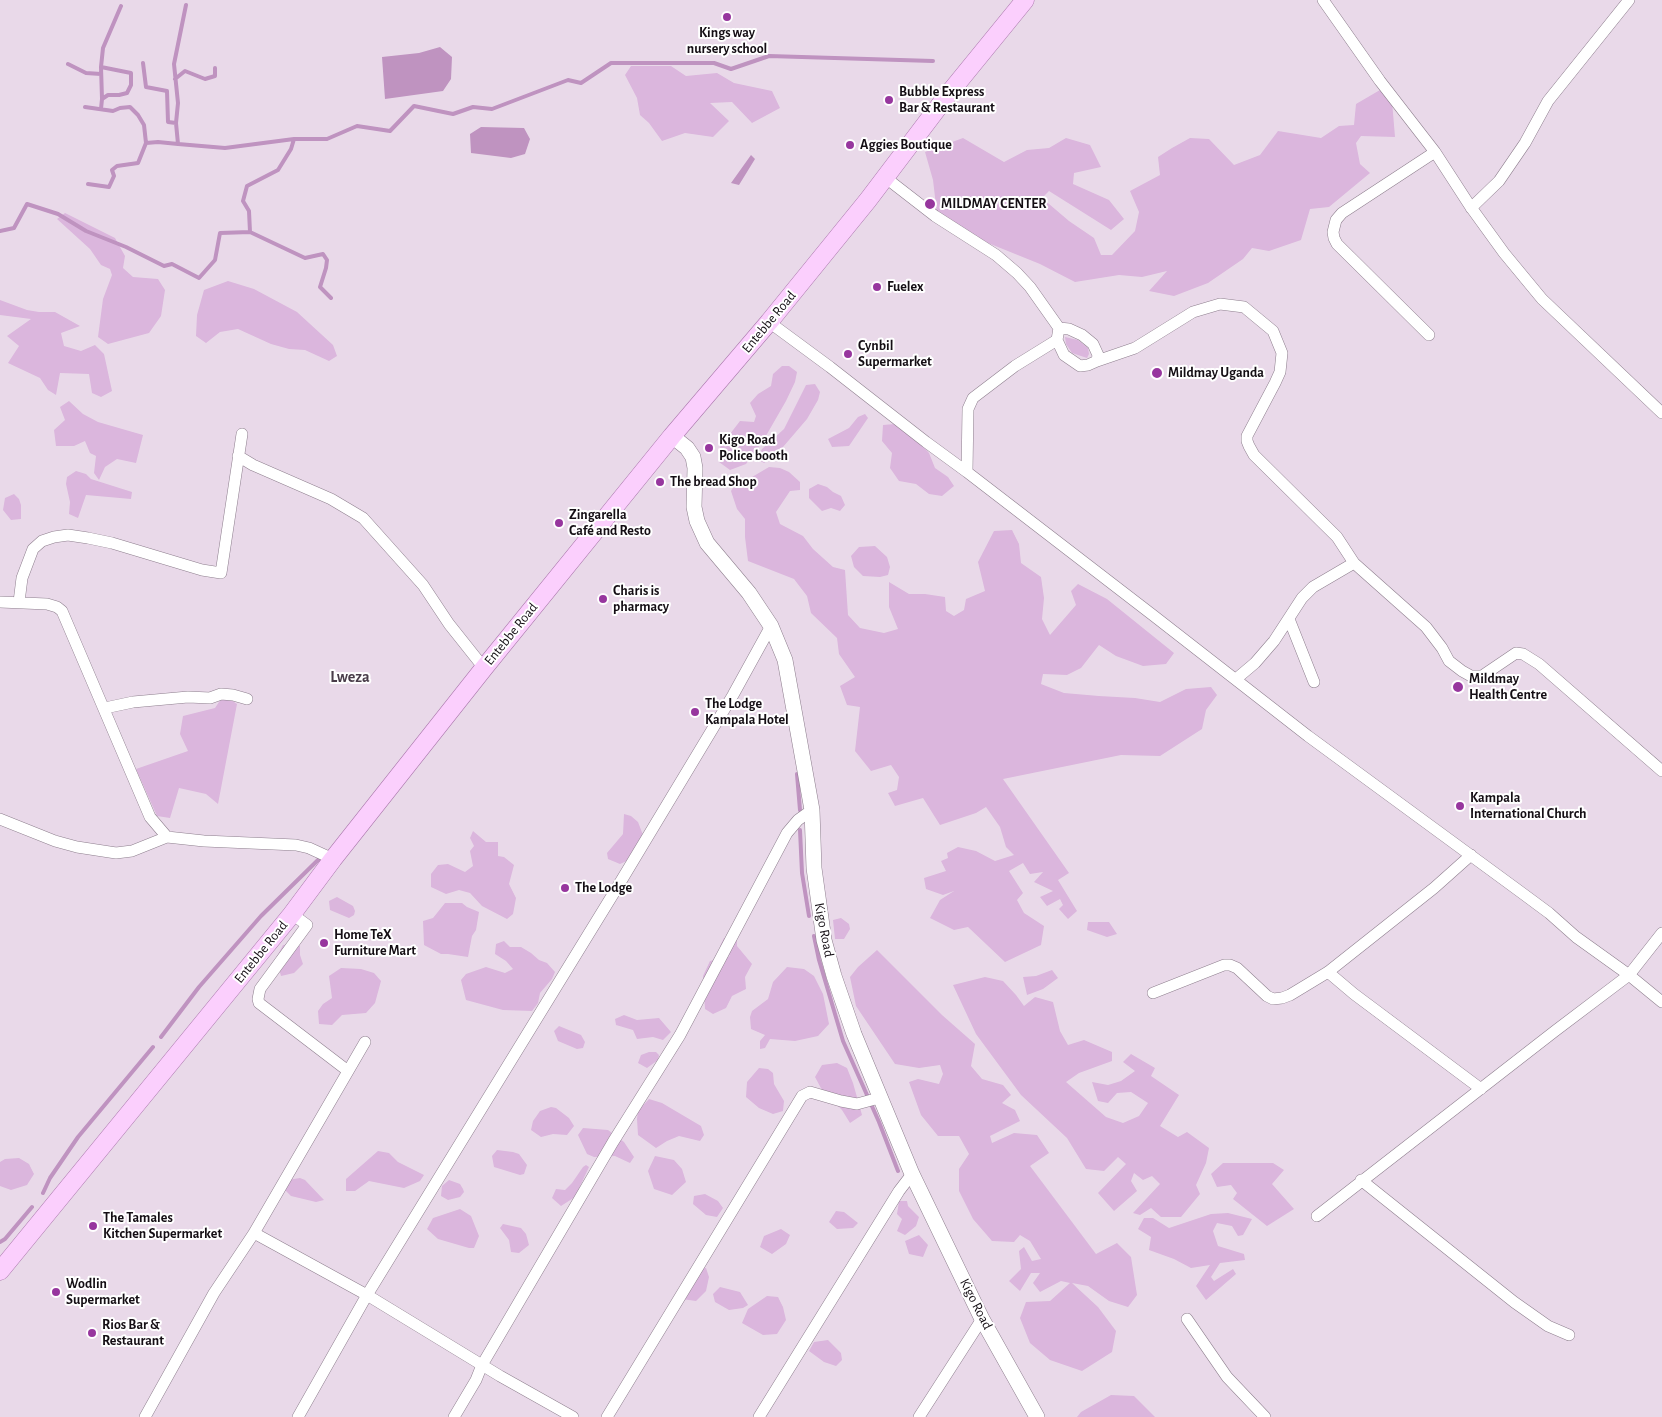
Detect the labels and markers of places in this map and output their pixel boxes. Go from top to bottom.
marker: Kings way nursery school [721,11,733,23]
place label: Kings way nursery school [687,25,767,58]
place label: Bubble Express Bar & Restaurant [899,84,995,116]
marker: Bubble Express Bar & Restaurant [883,94,895,106]
place label: Aggies Boutique [860,137,952,153]
marker: Aggies Boutique [844,139,856,151]
place label: MILDMAY CENTER [941,196,1047,212]
marker: MILDMAY CENTER [923,197,937,211]
place label: Fuelex [887,279,923,295]
marker: Fuelex [871,281,883,293]
place label: Cynbil Supermarket [858,338,932,371]
marker: Cynbil Supermarket [842,348,854,360]
place label: Mildmay Uganda [1168,365,1264,381]
marker: Mildmay Uganda [1150,366,1164,380]
place label: Kigo Road Police booth [719,432,788,464]
marker: Kigo Road Police booth [703,442,715,454]
place label: The bread Shop [670,474,757,490]
marker: The bread Shop [654,476,666,488]
place label: Zingarella Café and Resto [569,507,651,540]
marker: Zingarella Café and Resto [553,517,565,529]
place label: Charis is pharmacy [613,583,669,616]
marker: Charis is pharmacy [597,593,609,605]
place label: Mildmay Health Centre [1469,671,1547,704]
marker: Mildmay Health Centre [1451,680,1465,694]
place label: The Lodge Kampala Hotel [705,696,789,729]
marker: The Lodge Kampala Hotel [689,706,701,718]
place label: Kampala International Church [1470,790,1587,822]
marker: Kampala International Church [1454,800,1466,812]
place label: The Lodge [575,880,632,896]
marker: The Lodge [559,882,571,894]
place label: Home TeX Furniture Mart [334,927,416,960]
marker: Home TeX Furniture Mart [318,937,330,949]
place label: The Tamales Kitchen Supermarket [103,1210,222,1242]
marker: The Tamales Kitchen Supermarket [87,1220,99,1232]
place label: Wodlin Supermarket [66,1276,140,1308]
marker: Wodlin Supermarket [50,1286,62,1298]
place label: Rios Bar & Restaurant [102,1317,164,1350]
marker: Rios Bar & Restaurant [86,1327,98,1339]

